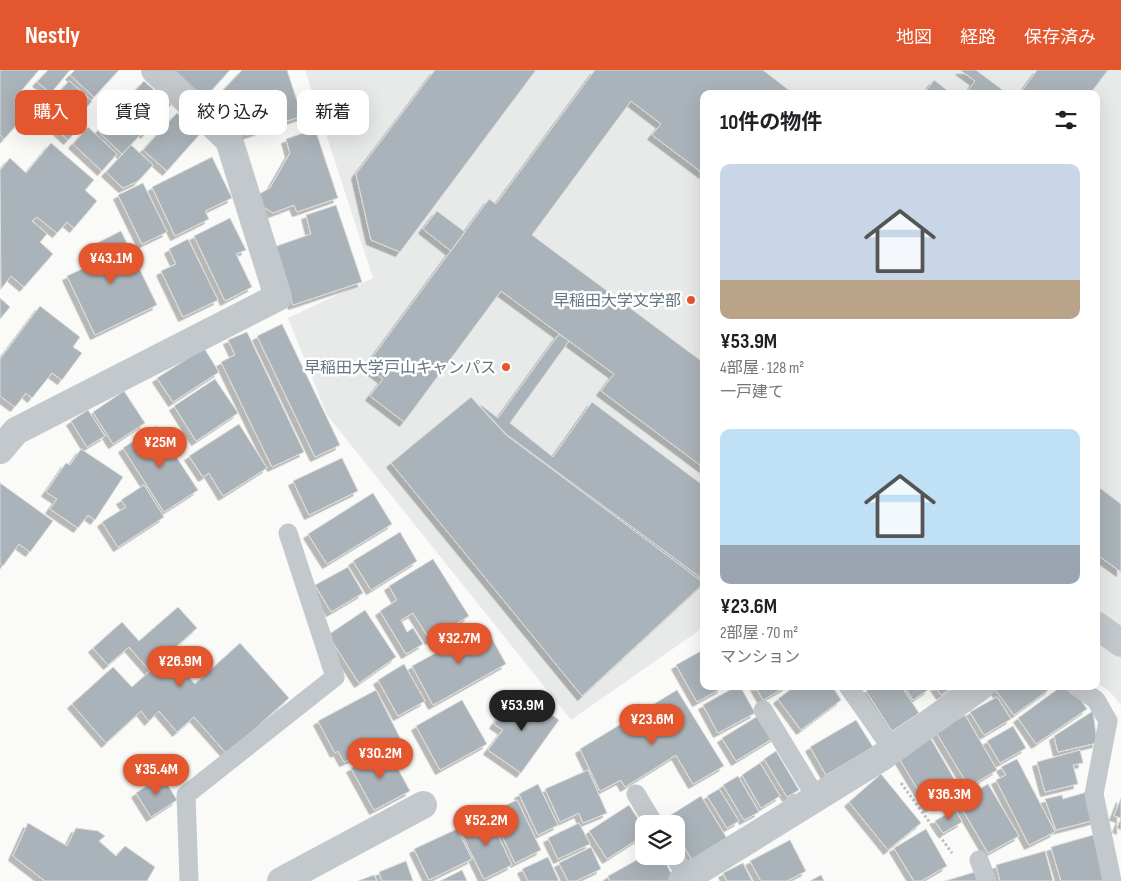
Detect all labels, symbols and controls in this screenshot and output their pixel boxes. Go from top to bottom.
text: Nestly [25,21,80,50]
text: 地図 [896,27,932,48]
text: 経路 [960,27,996,48]
text: 保存済み [1024,27,1096,48]
chip: 購入 [15,90,87,135]
chip: 賃貸 [97,90,169,135]
chip: 絞り込み [179,90,287,135]
chip: 新着 [297,90,369,135]
icon: filters [1052,106,1080,134]
text: 10件の物件 [720,110,822,135]
icon: home [855,196,945,286]
pin: ¥43.1M [70,242,152,285]
text: ¥43.1M [90,249,132,268]
place label: 早稲田大学文学部 [553,292,681,311]
marker: 早稲田大学文学部 [685,294,697,306]
text: ¥53.9M [720,329,777,354]
place label: 早稲田大学戸山キャンパス [304,359,496,378]
text: 4部屋 · 128 m² [720,359,804,378]
marker: 早稲田大学戸山キャンパス [500,361,512,373]
text: 一戸建て [720,383,784,402]
pin: ¥25M [130,426,190,469]
text: ¥25M [144,433,176,452]
icon: home [855,461,945,551]
text: ¥23.6M [720,594,777,619]
pin: ¥32.7M [418,622,500,665]
text: 2部屋 · 70 m² [720,624,798,643]
text: ¥32.7M [438,629,480,648]
pin: ¥26.9M [139,646,221,688]
text: マンション [720,648,800,667]
text: ¥26.9M [158,652,202,671]
pin: ¥53.9M [481,690,563,732]
text: ¥53.9M [500,696,544,715]
pin: ¥23.6M [611,704,693,746]
text: ¥23.6M [630,710,674,729]
pin: ¥30.2M [339,738,421,780]
text: ¥30.2M [358,744,402,763]
pin: ¥35.4M [115,754,197,796]
text: ¥35.4M [134,760,178,779]
pin: ¥36.3M [908,778,990,821]
text: ¥36.3M [927,785,971,804]
pin: ¥52.2M [445,804,527,847]
text: ¥52.2M [464,811,508,830]
map controls [635,815,685,865]
button: layers [635,815,685,865]

